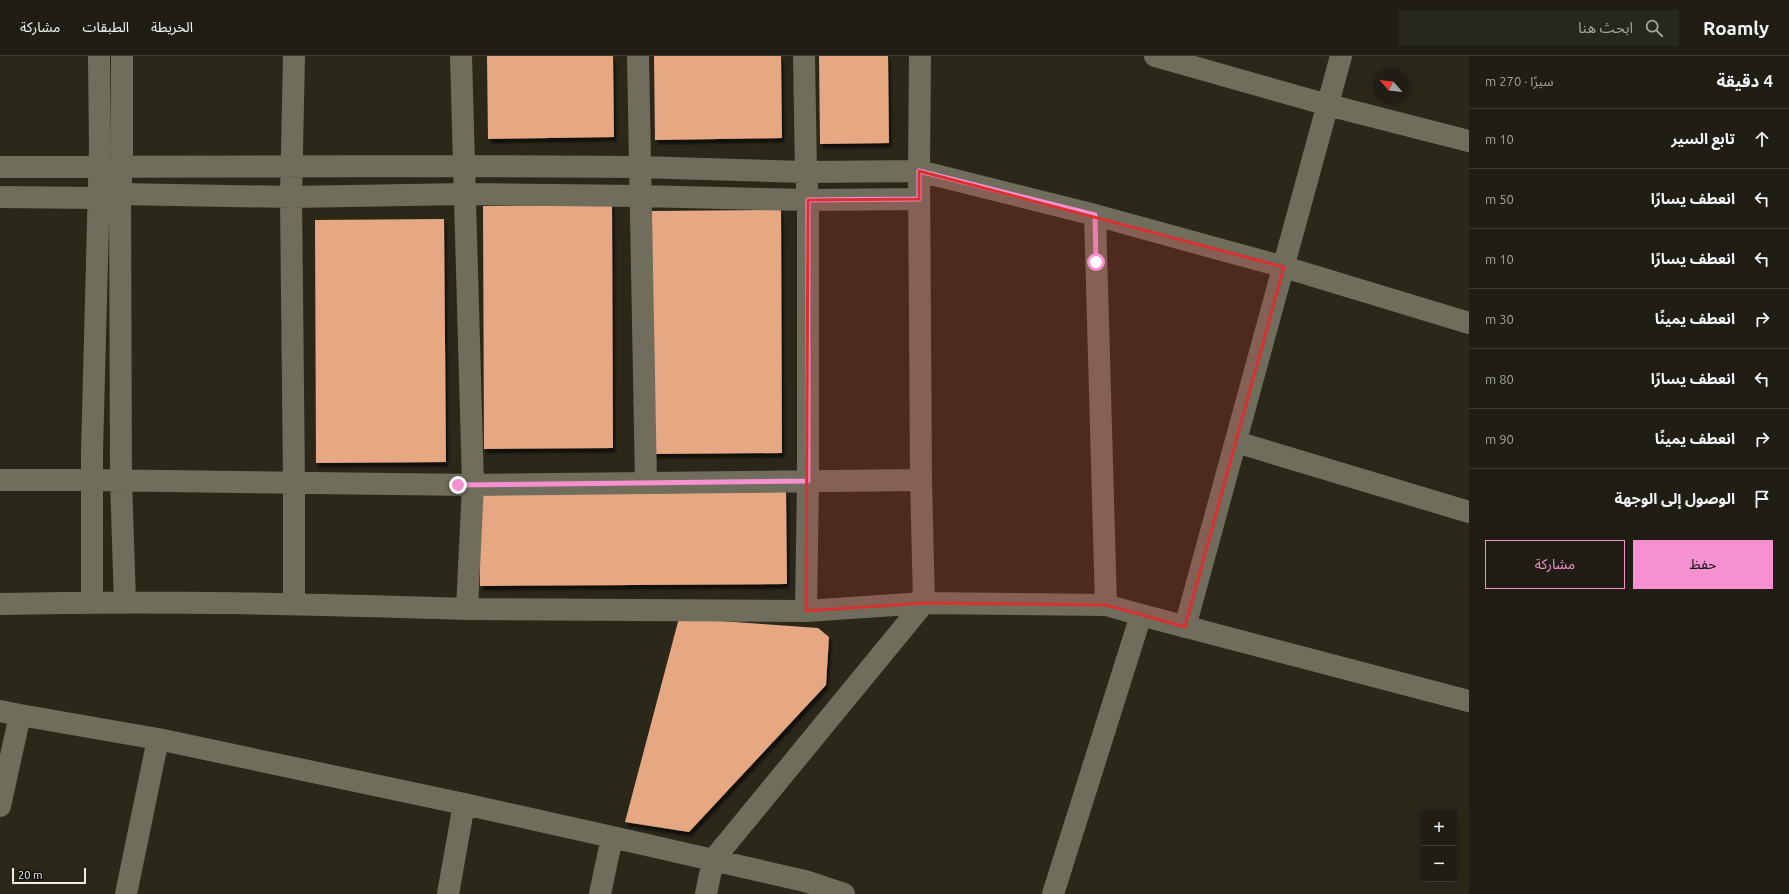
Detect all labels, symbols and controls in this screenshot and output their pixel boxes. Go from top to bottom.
search box [1399,10,1679,46]
icon: search [1643,17,1665,39]
text: Roamly [1703,17,1769,39]
text: مشاركة [20,19,60,35]
text: الطبقات [82,19,129,35]
text: الخريطة [151,19,193,35]
text: ابحث هنا [1578,19,1633,36]
north arrow [1373,68,1409,104]
text: 4 دقيقة [1717,71,1773,90]
text: سيرًا · 270 m [1485,74,1553,88]
icon: ahead [1751,128,1773,150]
text: تابع السير [1671,130,1735,147]
text: 10 m [1485,132,1514,146]
icon: left [1751,188,1773,210]
text: انعطف يسارًا [1651,190,1735,207]
text: 50 m [1485,192,1514,206]
icon: left [1751,248,1773,270]
text: انعطف يسارًا [1651,250,1735,267]
text: 10 m [1485,252,1514,266]
route start [1087,253,1105,271]
icon: right [1751,308,1773,330]
text: انعطف يمينًا [1655,310,1735,327]
text: 30 m [1485,312,1514,326]
icon: left [1751,368,1773,390]
text: انعطف يسارًا [1651,370,1735,387]
text: 80 m [1485,372,1514,386]
icon: right [1751,428,1773,450]
text: انعطف يمينًا [1655,430,1735,447]
text: 90 m [1485,432,1514,446]
route end [449,476,467,494]
icon: arrive [1751,488,1773,510]
text: الوصول إلى الوجهة [1615,490,1735,507]
button: مشاركة [1485,540,1625,589]
button: حفظ [1633,540,1773,589]
map controls [1421,810,1457,882]
button: + [1421,810,1457,846]
button: − [1421,846,1457,882]
scale bar [12,866,86,885]
text: 20 m [18,869,42,881]

